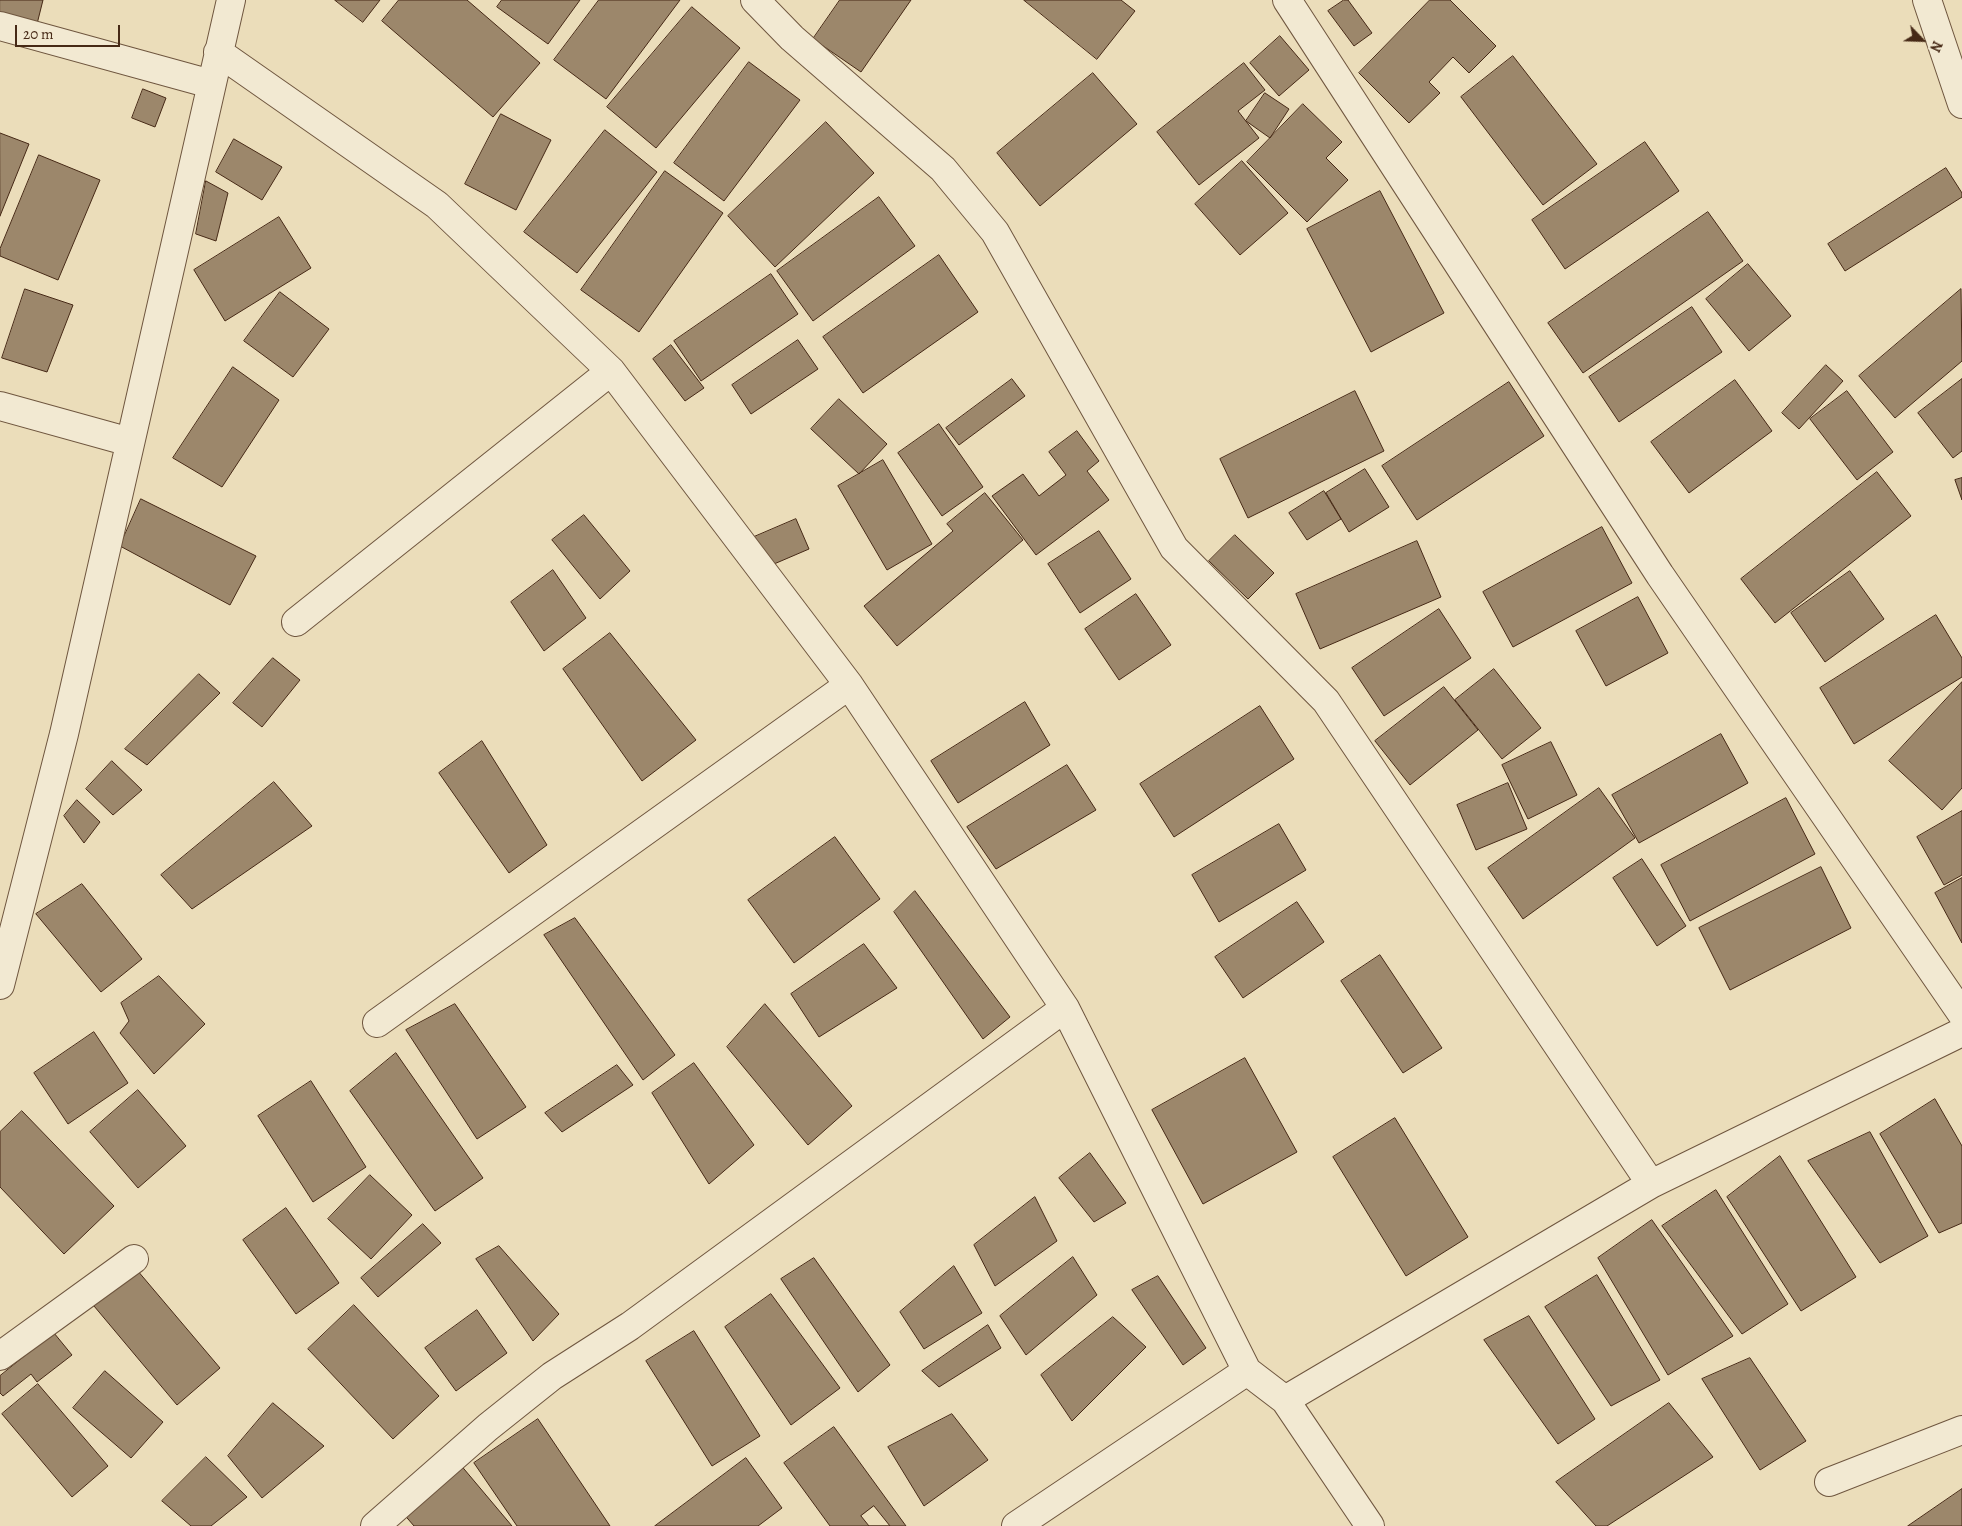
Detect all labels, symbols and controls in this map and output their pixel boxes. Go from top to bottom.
scale bar [18,15,122,47]
north arrow [1897,15,1947,65]
text: 20 m [23,24,54,44]
text: N [1925,38,1947,55]

